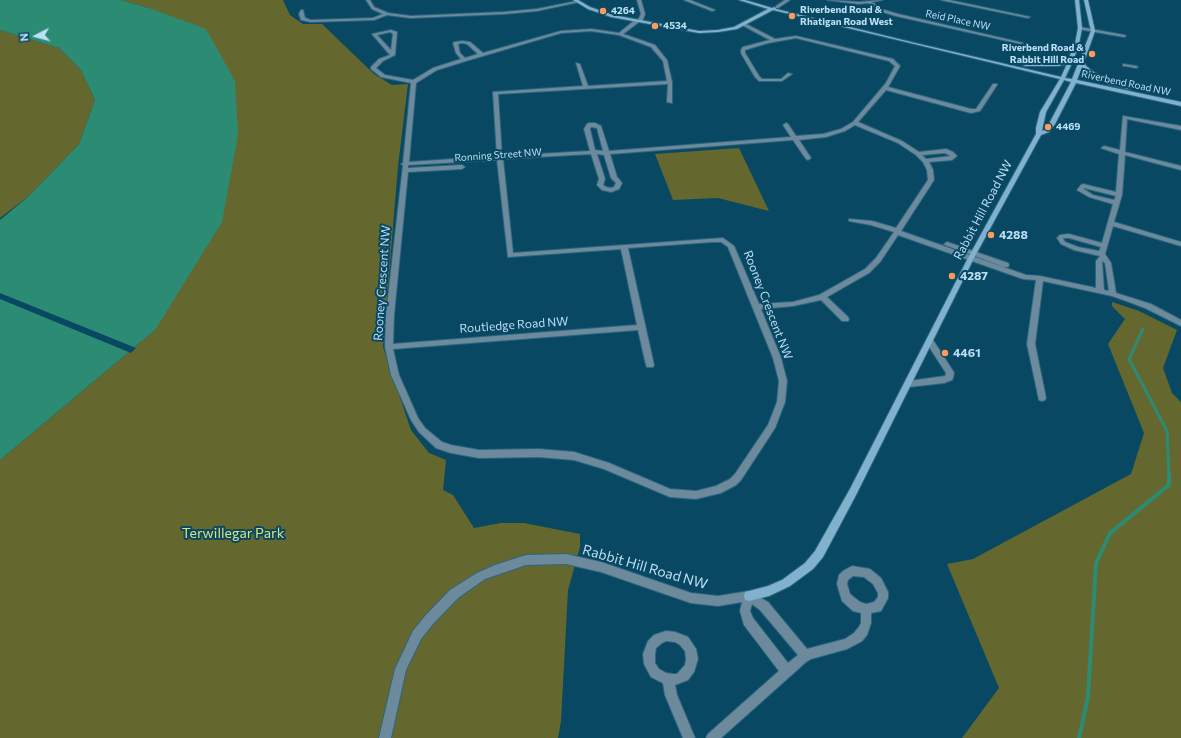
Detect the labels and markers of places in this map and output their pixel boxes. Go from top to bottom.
place label: Riverbend Road & Rhatigan Road West [800,4,893,28]
place label: 4264 [611,5,635,17]
marker: 4264 [598,6,608,16]
marker: Riverbend Road & Rhatigan Road West [787,11,797,21]
place label: 4534 [663,20,687,32]
marker: 4534 [650,21,660,31]
place label: Riverbend Road & Rabbit Hill Road [1002,42,1084,66]
marker: Riverbend Road & Rabbit Hill Road [1087,49,1097,59]
place label: 4469 [1056,121,1080,133]
marker: 4469 [1043,122,1053,132]
place label: 4288 [999,228,1028,242]
marker: 4288 [986,230,996,240]
place label: 4287 [960,269,988,283]
marker: 4287 [947,271,957,281]
place label: 4461 [953,346,981,360]
marker: 4461 [940,348,950,358]

